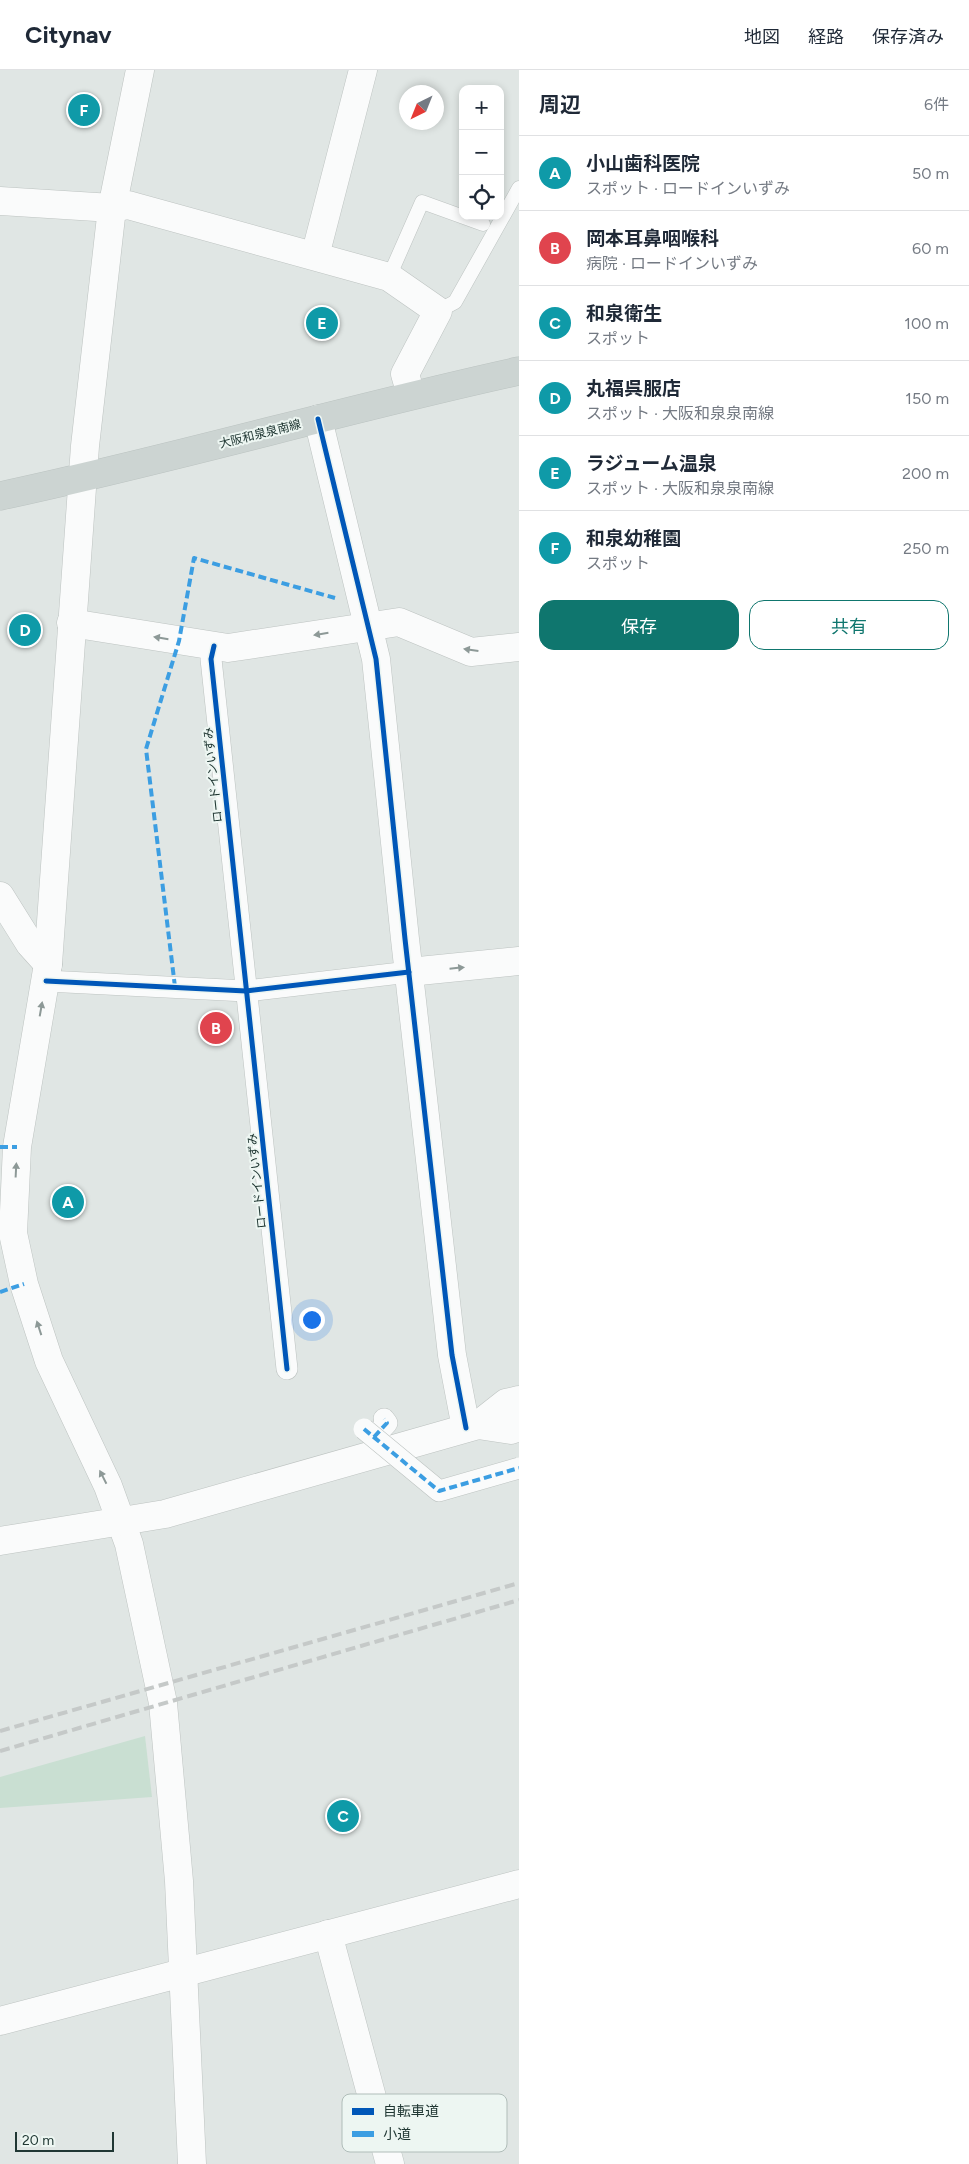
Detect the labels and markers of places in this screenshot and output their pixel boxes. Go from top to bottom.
pin: F [68,91,100,129]
pin: E [306,304,338,342]
pin: D [9,611,41,649]
pin: B [200,1009,232,1047]
pin: A [52,1183,84,1221]
pin: C [327,1797,359,1835]

